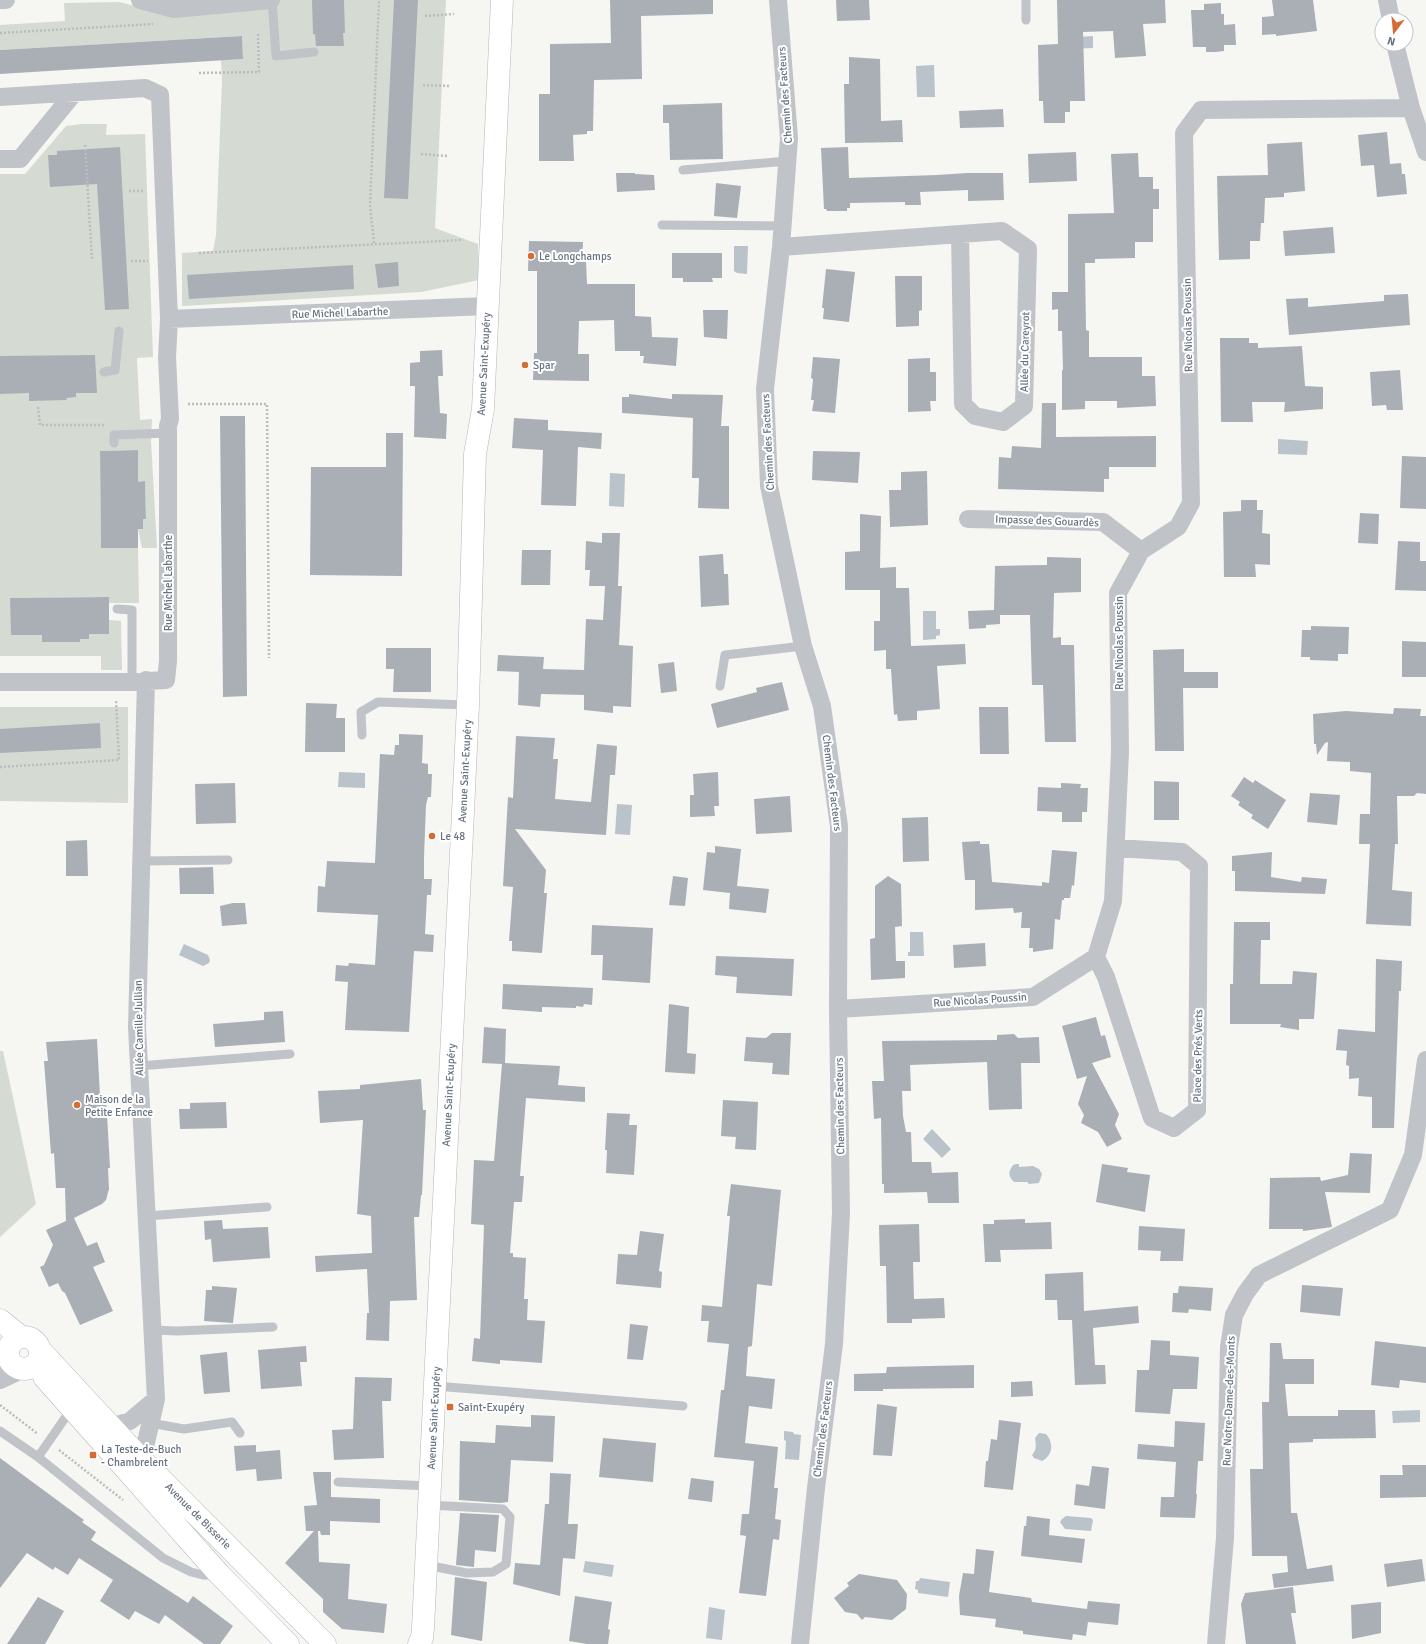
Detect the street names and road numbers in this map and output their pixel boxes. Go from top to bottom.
street label: Chemin des Facteurs [775,46,795,144]
street label: Rue Nicolas Poussin [1181,278,1195,372]
street label: Rue Michel Labarthe [291,305,389,321]
street label: Avenue Saint-Exupéry [475,311,493,416]
street label: Allée du Careyrot [1018,312,1032,392]
street label: Chemin des Facteurs [759,393,777,491]
street label: Impasse des Gouardès [995,513,1099,529]
street label: Rue Michel Labarthe [162,535,175,631]
street label: Rue Nicolas Poussin [1113,596,1126,690]
street label: Avenue Saint-Exupéry [456,718,474,823]
street label: Chemin des Facteurs [820,734,844,832]
street label: Allée Camille Jullian [132,980,146,1076]
street label: Rue Nicolas Poussin [933,990,1027,1010]
street label: Place des Prés Verts [1191,1009,1205,1103]
street label: Avenue Saint-Exupéry [440,1042,458,1147]
street label: Chemin des Facteurs [833,1057,847,1155]
street label: Rue Notre-Dame-des-Monts [1220,1335,1238,1466]
street label: Avenue Saint-Exupéry [425,1365,443,1470]
street label: Chemin des Facteurs [811,1380,835,1478]
street label: Avenue de Bisserie [162,1480,234,1552]

